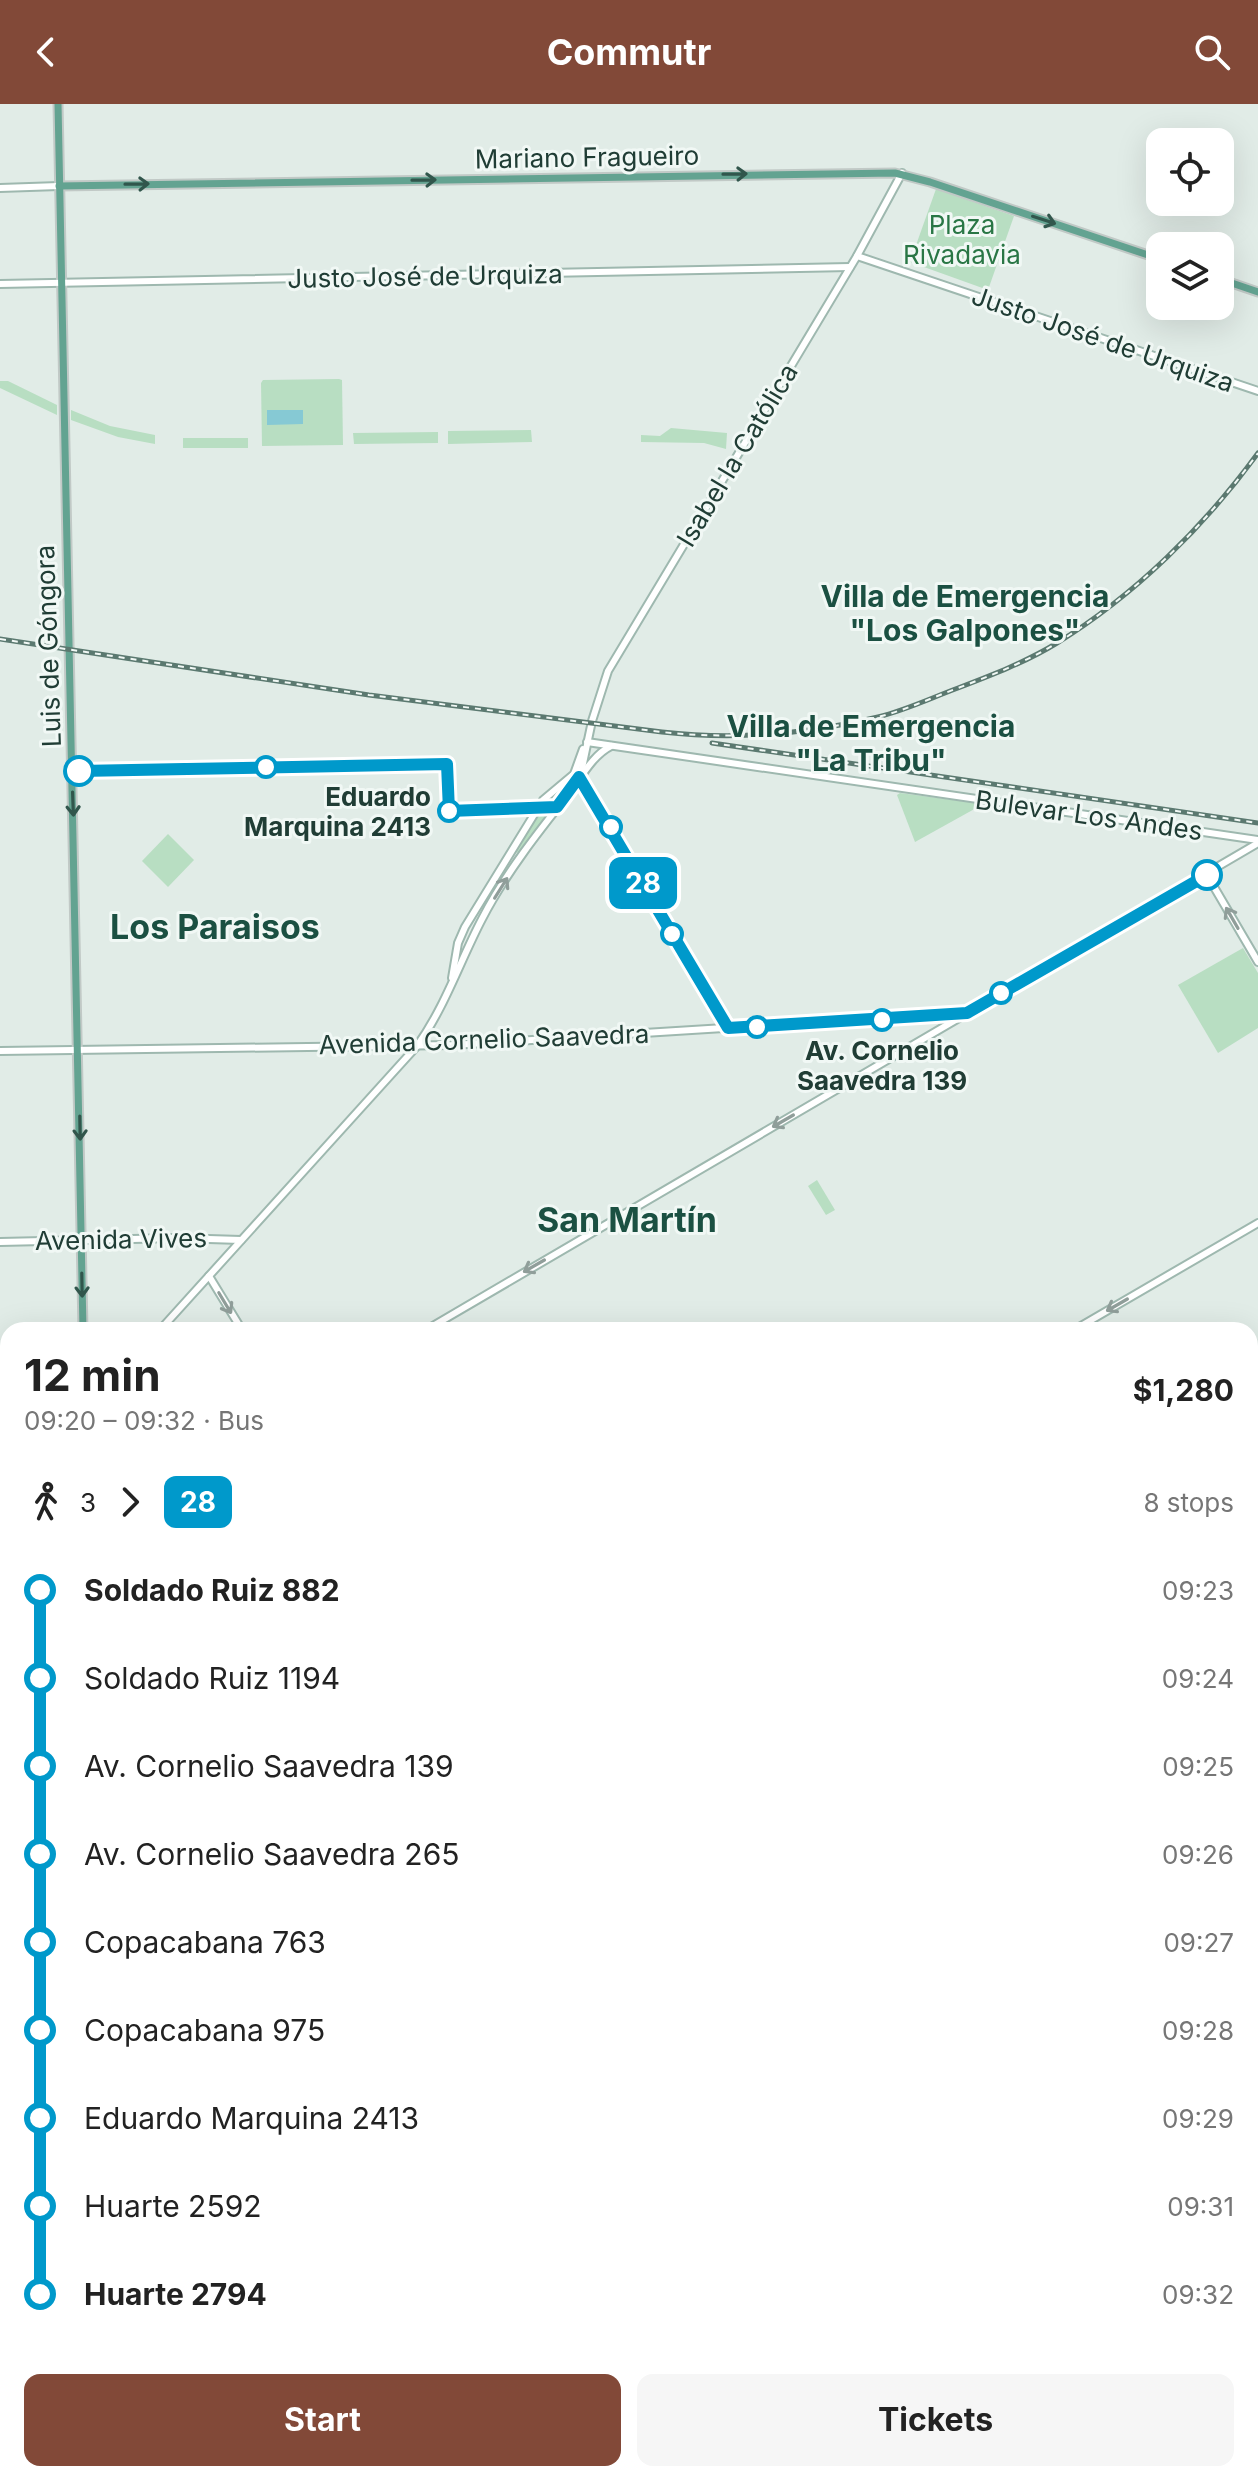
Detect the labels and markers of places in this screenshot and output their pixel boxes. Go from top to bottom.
unlabelled marker [64,756,94,786]
unlabelled marker [255,756,277,778]
place label: Eduardo Marquina 2413 [244,781,431,842]
marker: Eduardo Marquina 2413 [438,800,460,822]
unlabelled marker [600,816,622,838]
unlabelled marker [1192,860,1222,890]
unlabelled marker [661,923,683,945]
unlabelled marker [990,982,1012,1004]
marker: Av. Cornelio Saavedra 139 [871,1009,893,1031]
unlabelled marker [746,1016,768,1038]
place label: Av. Cornelio Saavedra 139 [797,1035,967,1096]

